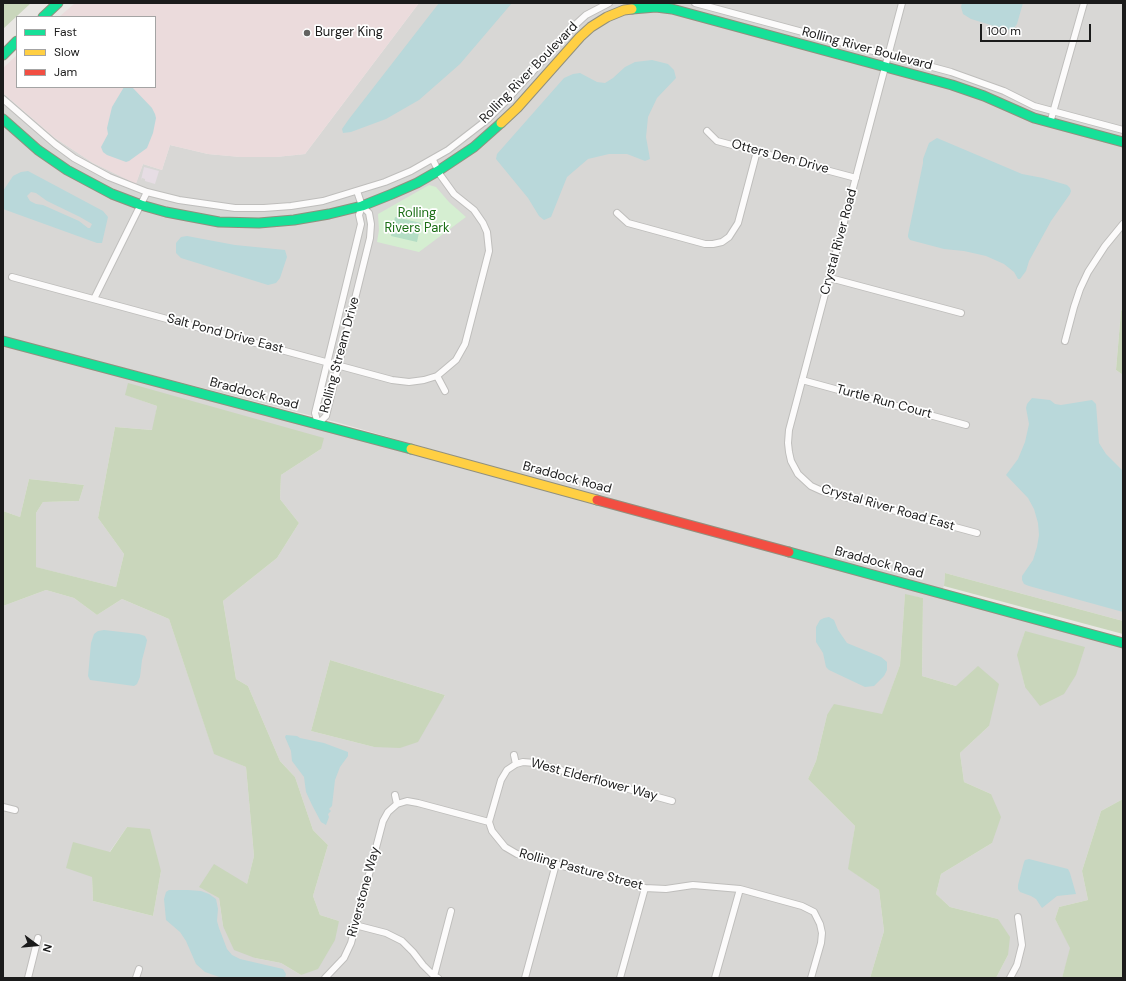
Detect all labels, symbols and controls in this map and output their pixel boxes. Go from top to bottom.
legend [16,16,156,88]
scale bar [982,16,1093,42]
street label: Rolling River Boulevard [477,19,581,127]
text: 100 m [987,23,1021,39]
text: Fast [54,24,77,40]
street label: Rolling River Boulevard [800,24,934,74]
place label: Burger King [315,25,383,41]
marker: Burger King [302,28,312,38]
text: Slow [54,44,80,60]
text: Jam [54,64,77,80]
street label: Otters Den Drive [730,136,830,178]
street label: Crystal River Road [817,187,861,297]
park label: Rolling Rivers Park [384,206,450,237]
street label: Rolling Stream Drive [317,295,363,415]
street label: Salt Pond Drive East [165,311,285,357]
street label: Braddock Road [208,375,300,413]
street label: Turtle Run Court [835,382,933,422]
street label: Braddock Road [521,459,613,497]
street label: Crystal River Road East [819,481,957,535]
street label: Braddock Road [833,544,925,582]
street label: West Elderflower Way [529,756,659,804]
street label: Riverstone Way [344,845,384,939]
street label: Rolling Pasture Street [517,846,645,894]
north arrow [16,925,56,965]
text: N [40,943,55,954]

